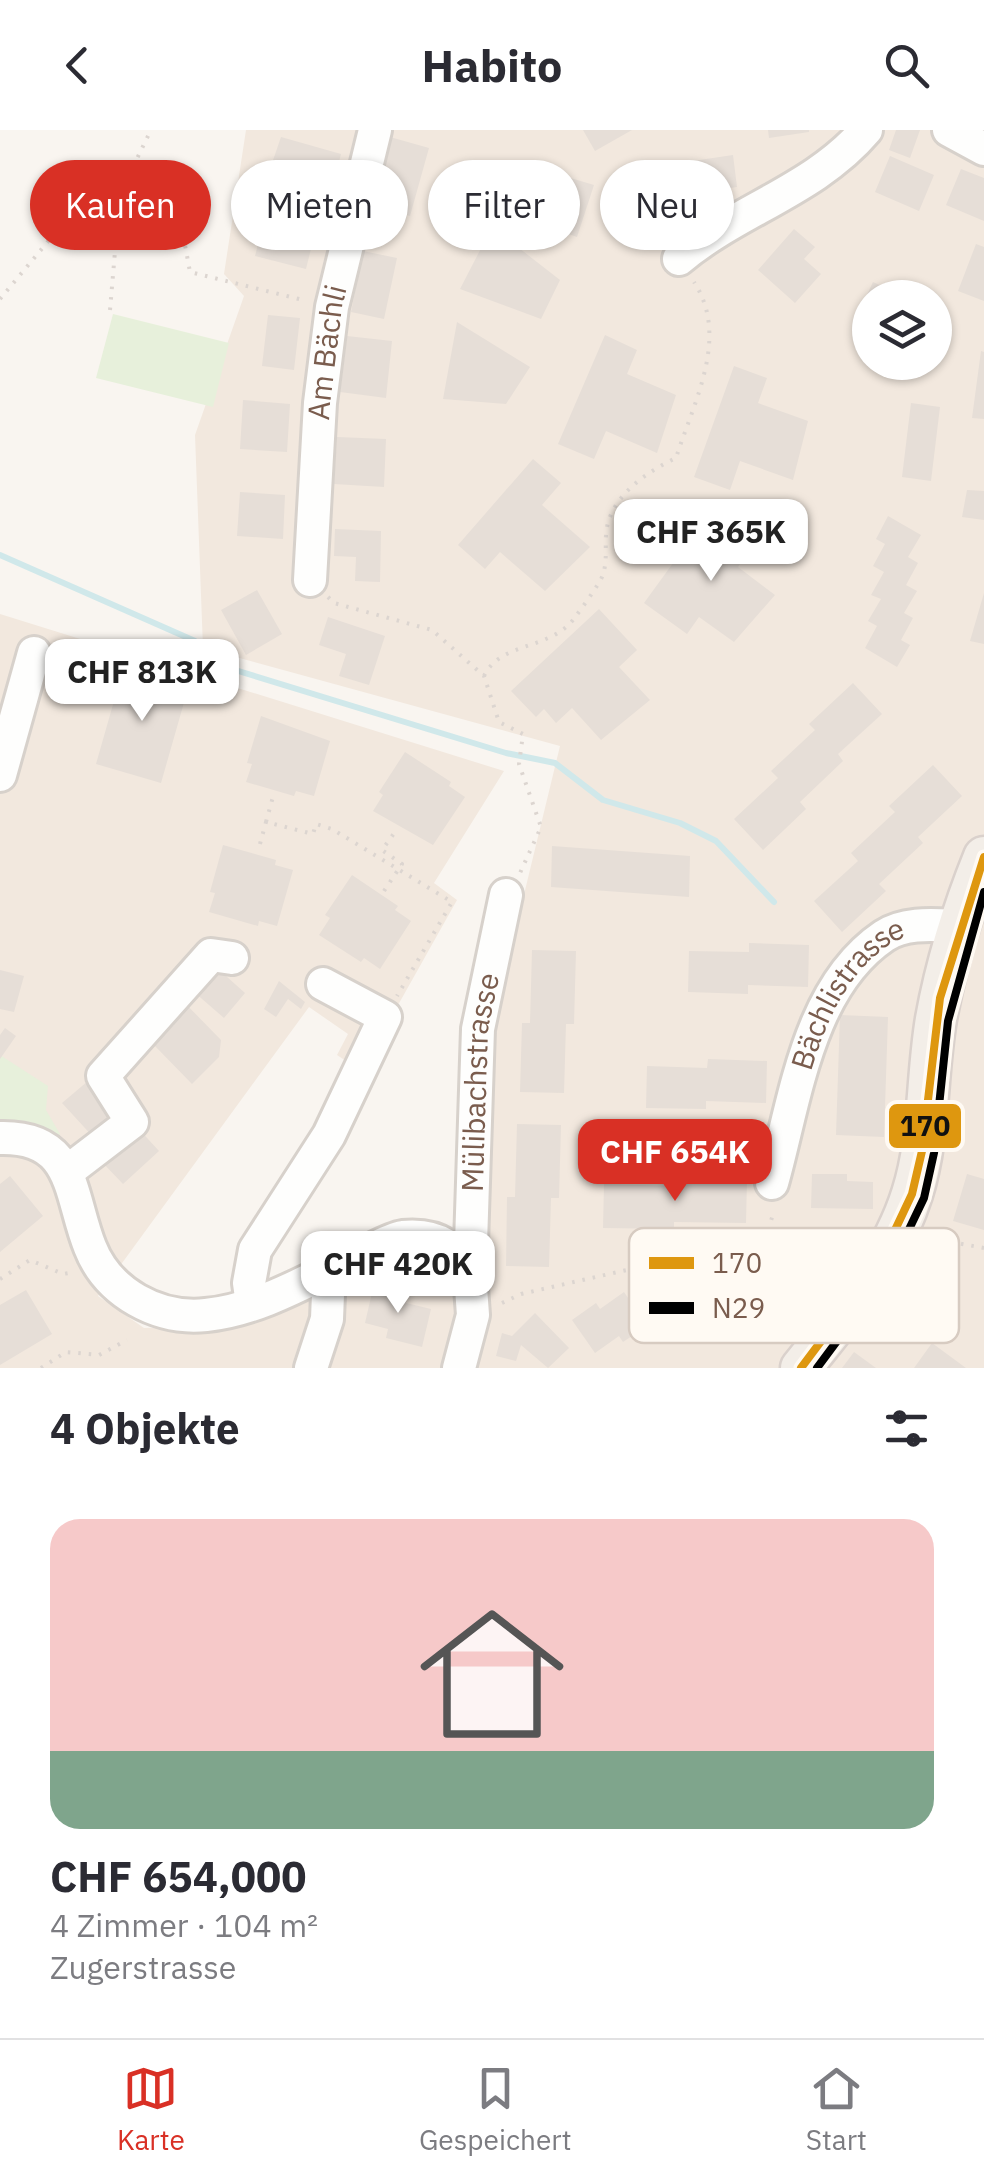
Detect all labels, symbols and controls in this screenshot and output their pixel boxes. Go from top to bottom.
text: Habito [422,36,562,94]
icon: back [50,38,105,93]
icon: search [879,38,934,93]
chip: Kaufen [30,160,211,250]
chip: Mieten [231,160,408,250]
chip: Filter [428,160,580,250]
chip: Neu [600,160,734,250]
map controls [852,280,952,380]
button: layers [852,280,952,380]
street label: Am Bächli [298,281,355,421]
pin: CHF 365K [608,499,814,584]
text: CHF 365K [636,510,786,552]
pin: CHF 813K [39,639,245,724]
text: CHF 813K [67,650,217,692]
street label: Bächlistrasse [781,908,909,1075]
street label: Mülibachstrasse [452,969,507,1193]
line badge: 170 [887,1102,963,1150]
text: 170 [900,1107,950,1144]
pin: CHF 654K [572,1119,778,1204]
text: CHF 654K [600,1130,750,1172]
legend [629,1228,959,1343]
pin: CHF 420K [295,1231,501,1316]
text: CHF 420K [323,1242,473,1284]
text: 170 [712,1244,762,1281]
text: N29 [712,1289,765,1326]
text: 4 Objekte [50,1401,240,1456]
icon: filters [879,1401,934,1456]
icon: home [402,1584,582,1764]
text: CHF 654,000 [50,1849,306,1904]
text: 4 Zimmer · 104 m² [50,1904,318,1946]
text: Zugerstrasse [50,1946,236,1988]
tab: Karte [117,2061,185,2158]
tab: Gespeichert [419,2061,572,2158]
tab: Start [806,2061,867,2158]

